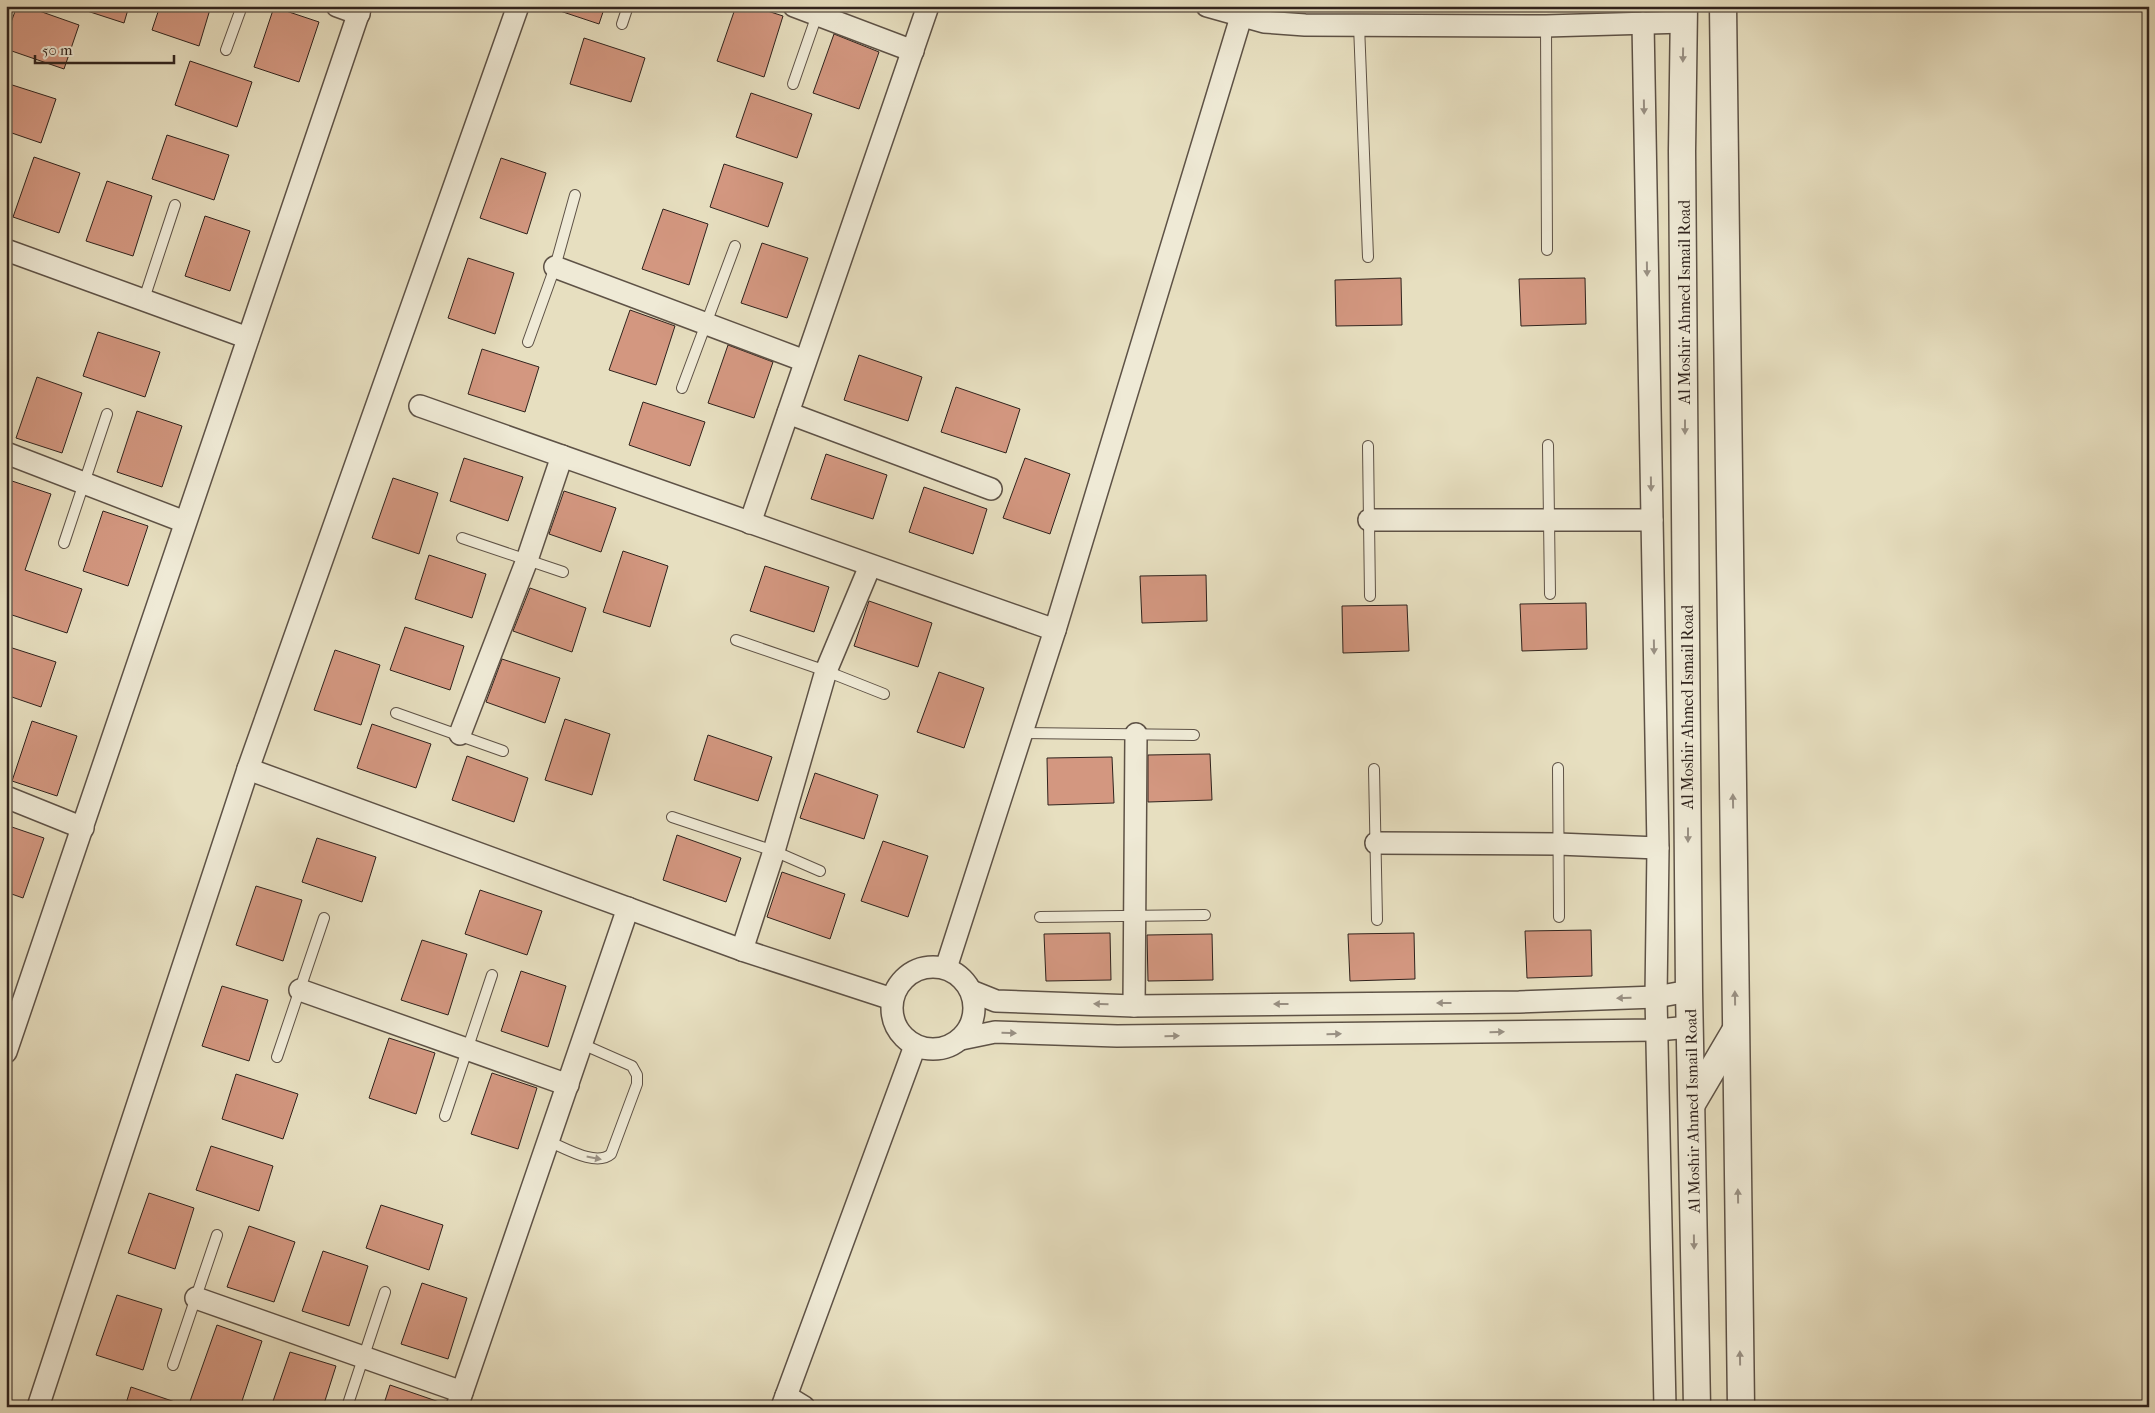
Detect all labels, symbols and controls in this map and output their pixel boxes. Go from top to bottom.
scale bar [35,32,174,64]
text: 50 m [42,41,73,59]
one-way arrow [1679,47,1687,63]
one-way arrow [1641,99,1649,115]
street label: Al Moshir Ahmed Ismail Road [1675,200,1694,405]
one-way arrow [1644,261,1652,277]
one-way arrow [1681,420,1689,436]
one-way arrow [1647,476,1655,492]
street label: Al Moshir Ahmed Ismail Road [1678,605,1697,810]
one-way arrow [1650,639,1658,655]
one-way arrow [1729,792,1737,808]
one-way arrow [1684,827,1692,843]
one-way arrow [1731,990,1739,1006]
one-way arrow [1615,994,1631,1002]
one-way arrow [1435,999,1451,1007]
one-way arrow [1093,1000,1109,1008]
one-way arrow [1273,1000,1289,1008]
street label: Al Moshir Ahmed Ismail Road [1681,1008,1704,1214]
one-way arrow [1489,1028,1505,1036]
one-way arrow [1001,1029,1017,1037]
one-way arrow [1326,1030,1342,1038]
one-way arrow [1164,1031,1180,1039]
one-way arrow [586,1154,602,1162]
one-way arrow [1734,1187,1742,1203]
one-way arrow [1691,1235,1699,1251]
one-way arrow [1736,1350,1744,1366]

